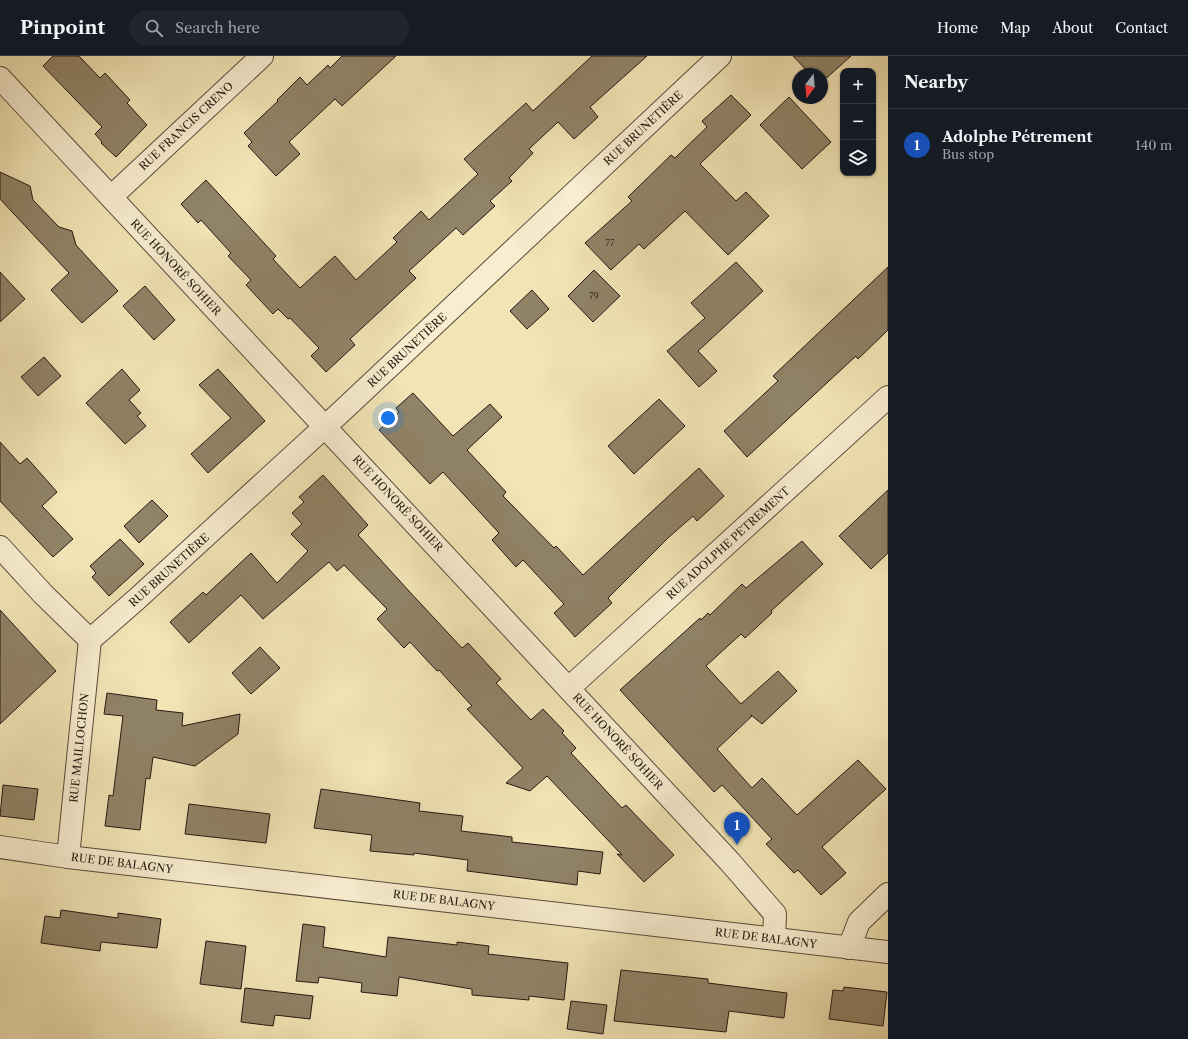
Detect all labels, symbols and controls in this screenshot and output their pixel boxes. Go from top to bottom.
search box [129,10,409,46]
text: Pinpoint [20,16,105,39]
icon: search [143,17,165,39]
text: Search here [175,18,260,37]
text: Home [937,19,978,37]
text: Map [1000,19,1030,37]
text: About [1052,19,1093,37]
text: Contact [1115,19,1168,37]
north arrow [792,68,828,104]
map controls [840,68,876,176]
button: + [840,68,876,104]
text: Nearby [904,72,968,92]
street label: RUE FRANCIS CRENO [136,79,236,173]
street label: RUE BRUNETIÈRE [600,87,686,168]
button: − [840,104,876,140]
text: Adolphe Pétrement [942,127,1092,146]
text: 1 [914,137,920,153]
text: 140 m [1135,137,1172,153]
button: layers [840,140,876,176]
text: Bus stop [942,146,994,162]
street label: RUE HONORÉ SOHIER [128,216,225,319]
house number: 77 [606,237,615,248]
house number: 79 [589,290,599,301]
street label: RUE BRUNETIÈRE [364,309,450,390]
your location [378,408,398,428]
street label: RUE HONORÉ SOHIER [350,452,447,555]
street label: RUE ADOLPHE PETREMENT [663,483,793,602]
street label: RUE BRUNETIÈRE [126,530,212,610]
street label: RUE HONORÉ SOHIER [570,690,667,793]
street label: RUE MAILLOCHON [66,693,92,803]
pin: 1 [724,812,750,845]
street label: RUE DE BALAGNY [70,850,174,876]
street label: RUE DE BALAGNY [392,887,496,913]
street label: RUE DE BALAGNY [714,925,818,951]

